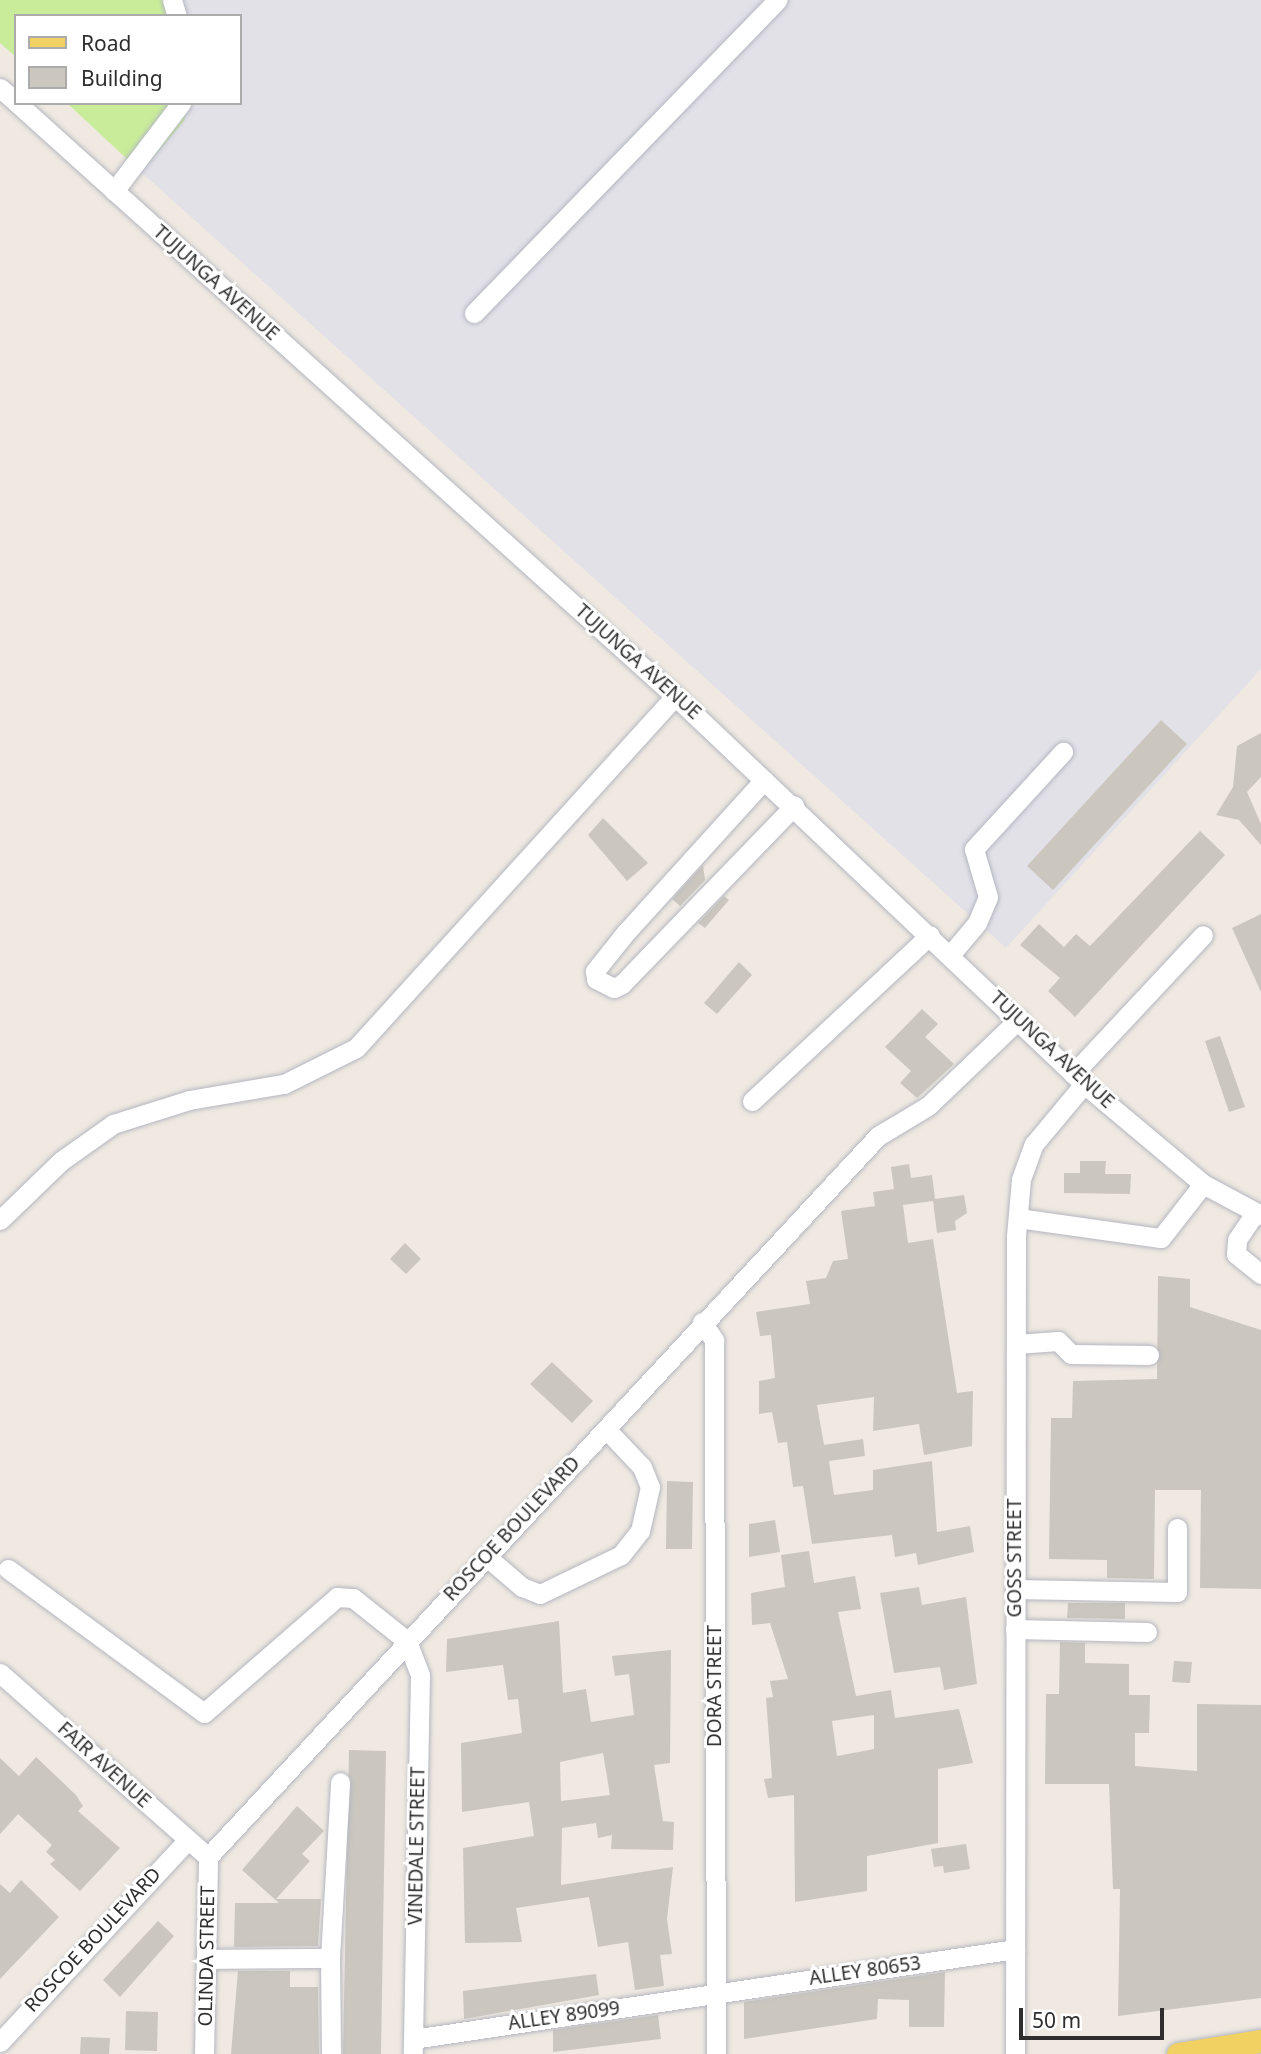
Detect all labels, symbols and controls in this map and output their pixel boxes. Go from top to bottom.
legend [14,14,242,105]
text: Road [81,29,131,57]
text: Building [81,64,163,92]
street label: TUJUNGA AVENUE [149,221,283,345]
street label: TUJUNGA AVENUE [571,600,705,724]
street label: TUJUNGA AVENUE [985,987,1119,1113]
street label: ROSCOE BOULEVARD [439,1452,585,1606]
street label: GOSS STREET [1004,1499,1026,1617]
street label: DORA STREET [704,1625,726,1747]
street label: FAIR AVENUE [53,1717,155,1813]
street label: VINEDALE STREET [404,1767,430,1925]
street label: ROSCOE BOULEVARD [20,1863,166,2017]
street label: OLINDA STREET [194,1885,220,2027]
street label: ALLEY 80653 [808,1952,922,1990]
scale bar [1023,1994,1168,2038]
street label: ALLEY 89099 [507,1997,621,2035]
text: 50 m [1032,2006,1081,2034]

